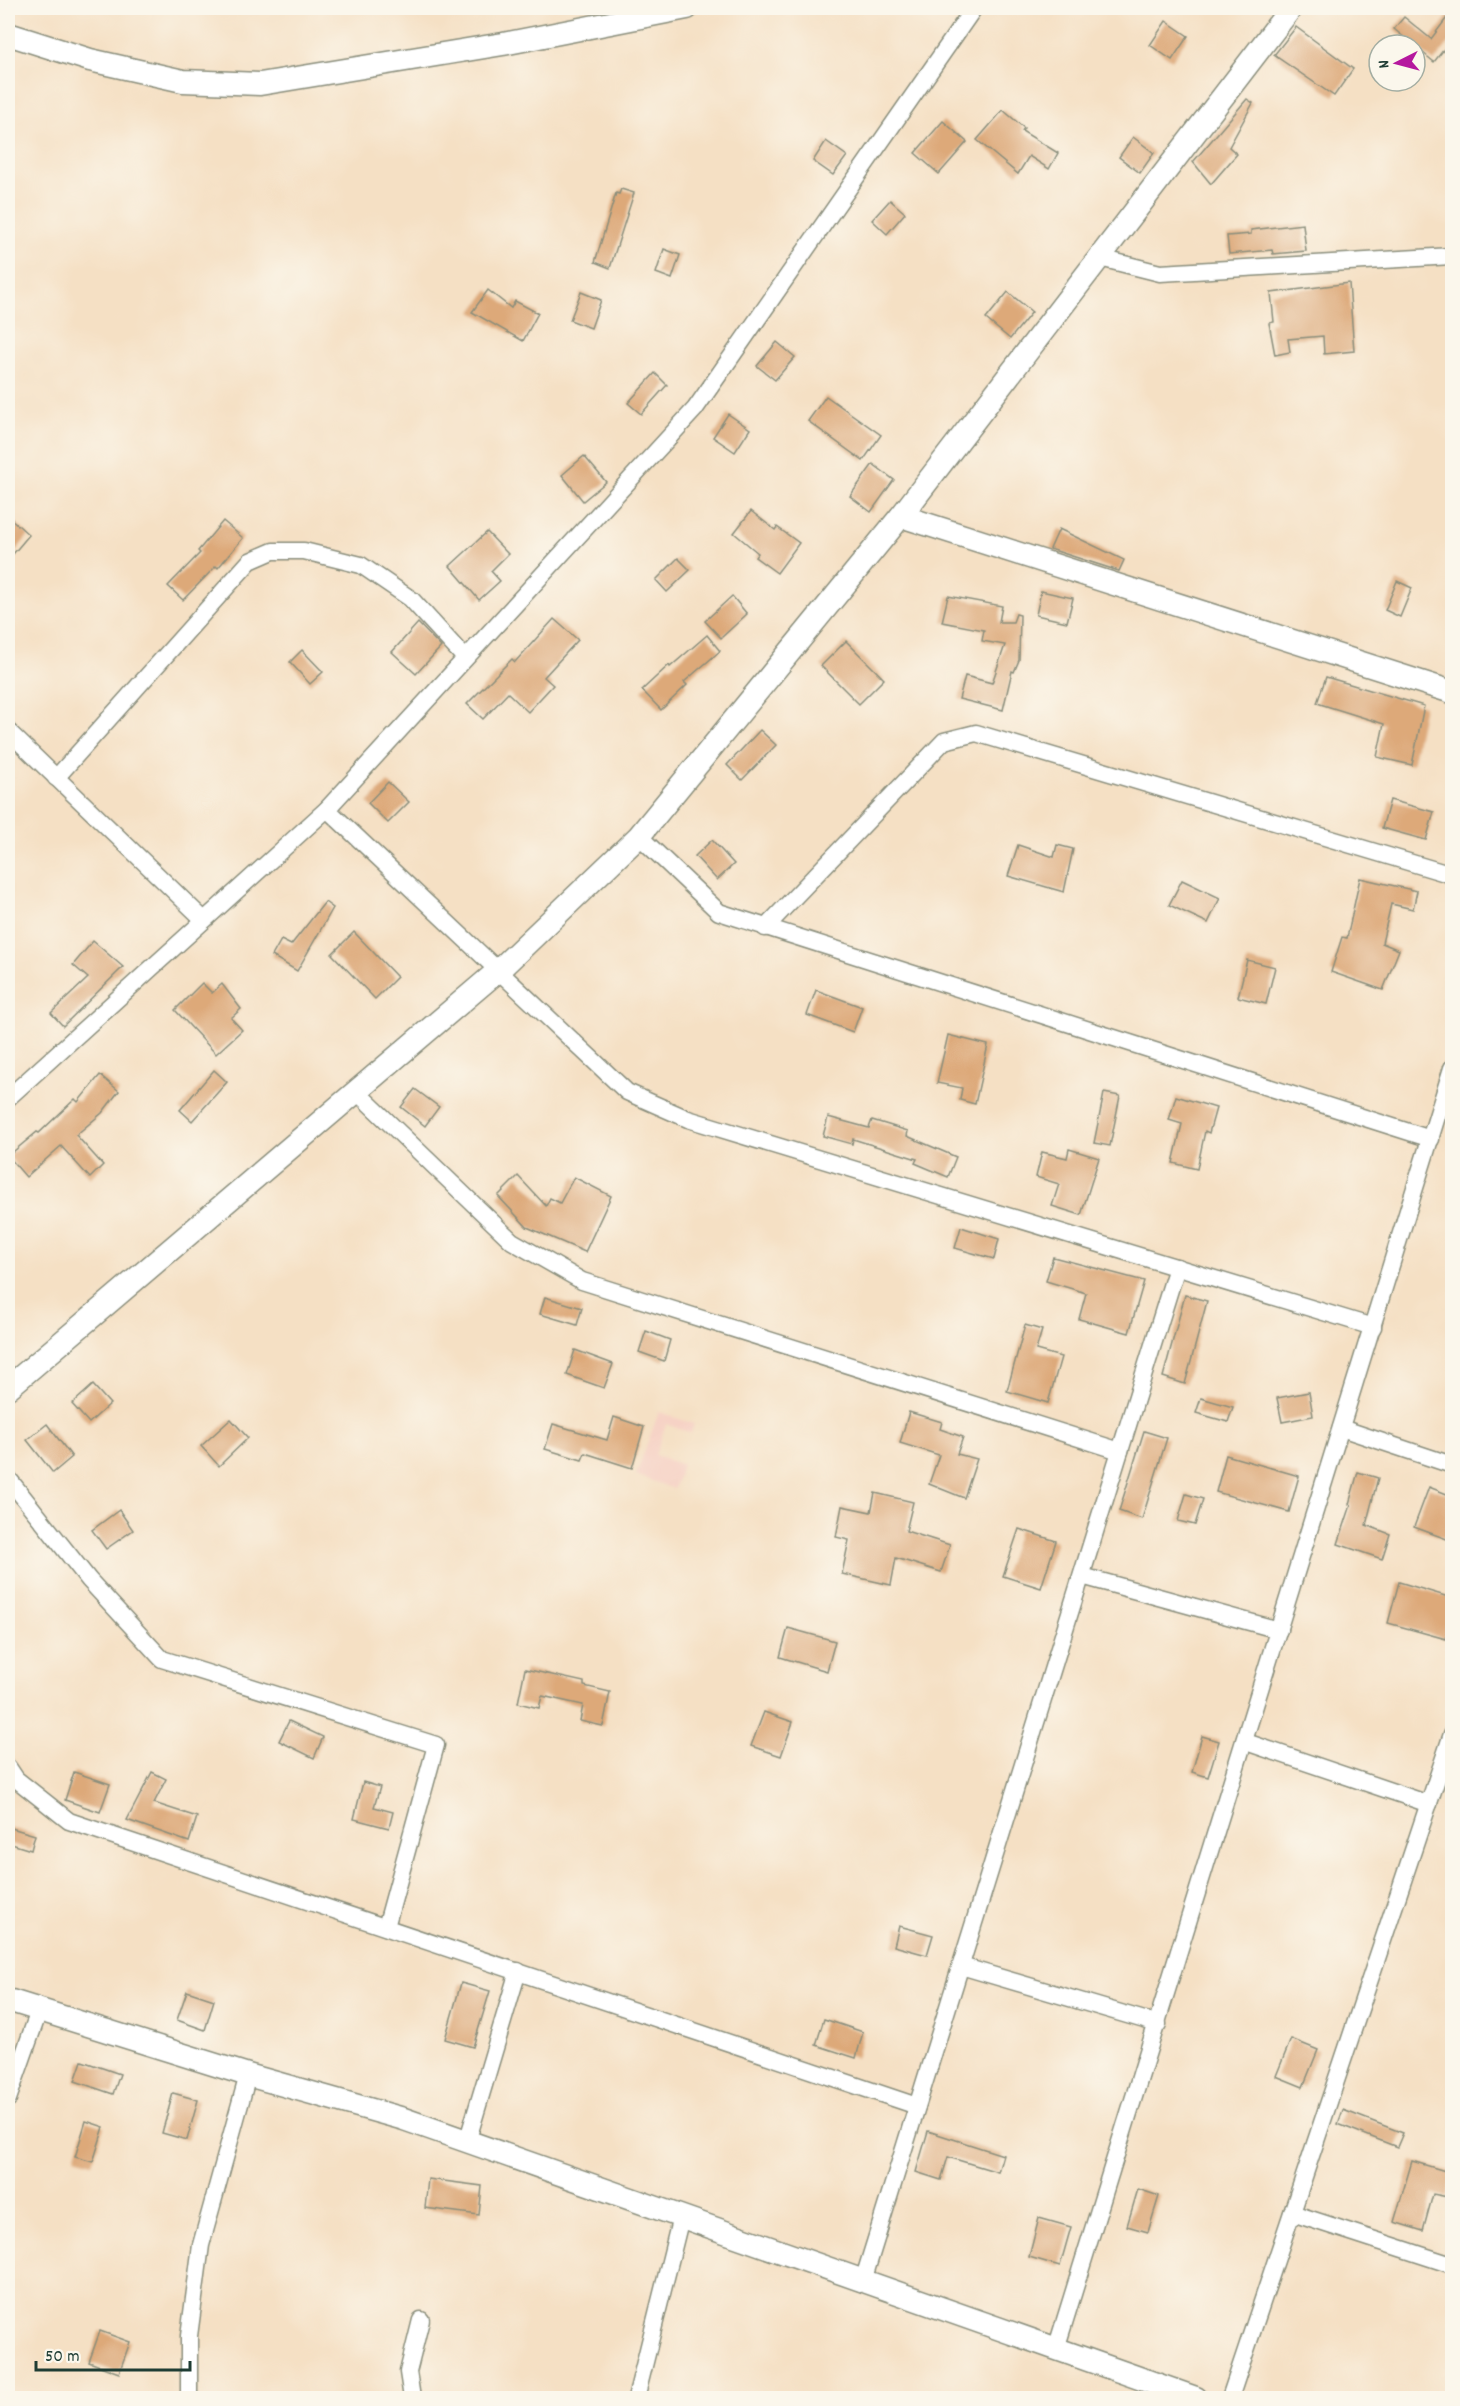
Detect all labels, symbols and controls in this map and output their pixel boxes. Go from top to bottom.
north arrow [1367,33,1427,93]
text: N [1373,59,1396,69]
scale bar [36,2334,190,2372]
text: 50 m [45,2345,80,2370]

